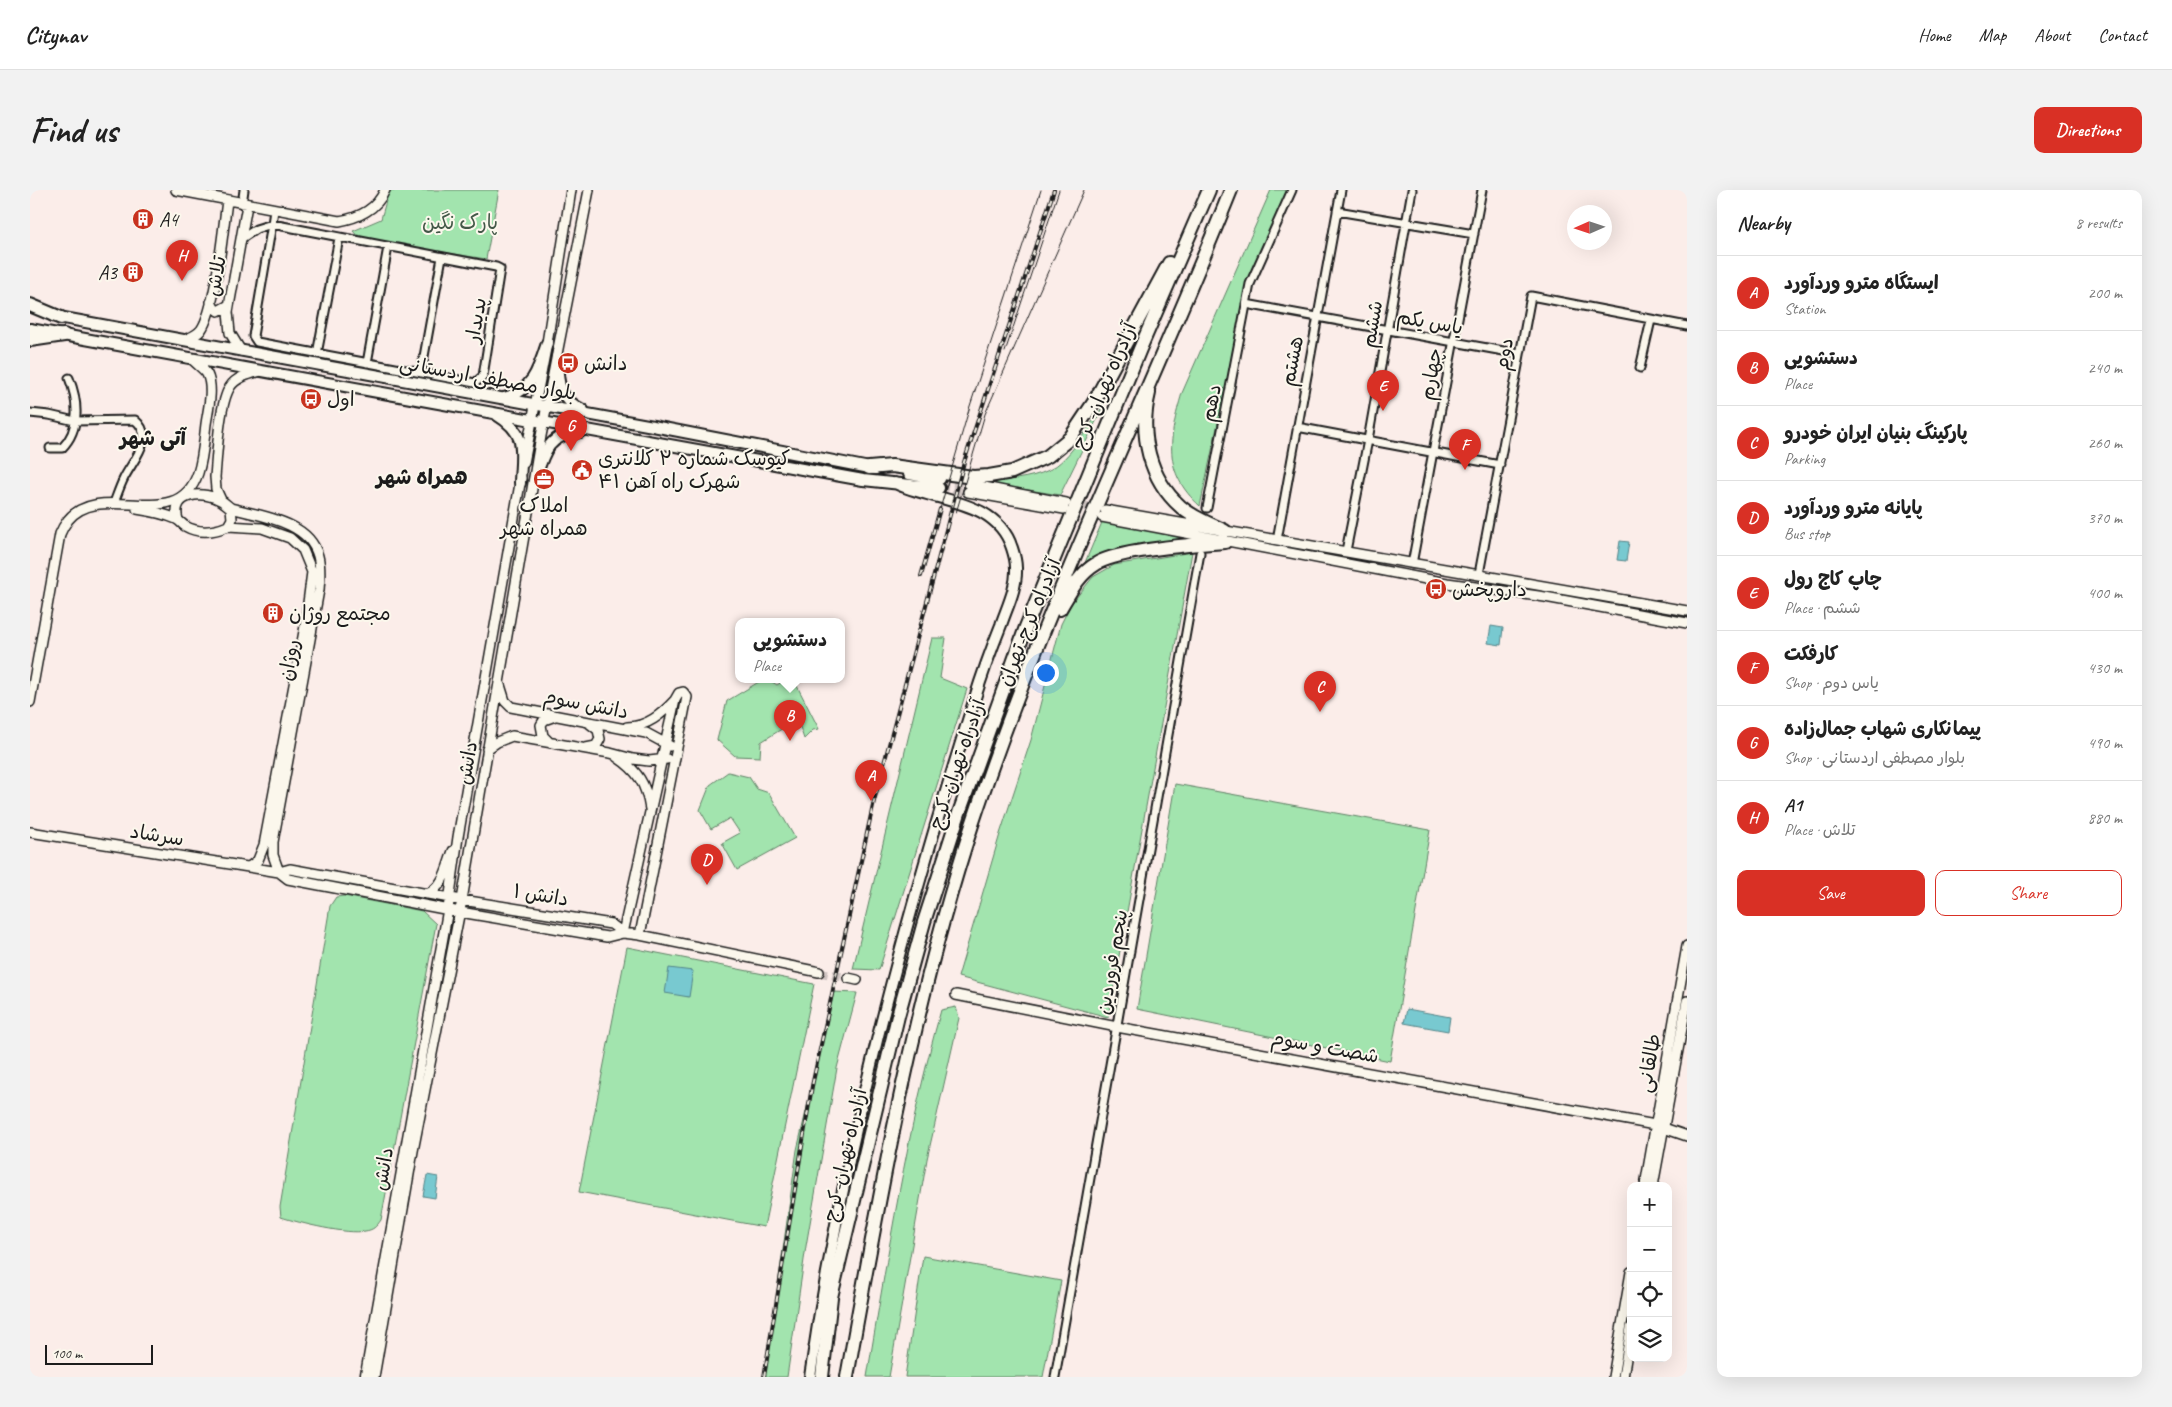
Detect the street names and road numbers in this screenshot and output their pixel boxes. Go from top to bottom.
street label: تلاش [200,254,232,298]
street label: پدیدار [459,296,492,346]
street label: ششم [1356,299,1390,350]
street label: یاس یکم [1395,304,1465,342]
street label: آزادراه تهران-کرج [1066,318,1143,454]
street label: هشتم [1275,334,1311,389]
street label: دوم [1489,336,1522,373]
street label: چهارم [1414,346,1450,403]
street label: بلوار مصطفی اردستانی [398,350,578,406]
street label: دهم [1195,382,1229,424]
street label: آزادراه کرج-تهران [992,553,1067,690]
street label: روژان [273,637,305,683]
street label: دانش سوم [541,684,631,727]
street label: آزادراه تهران-کرج [923,695,992,833]
street label: دانش [451,739,483,787]
street label: سرشاد [128,818,186,852]
street label: دانش ۱ [512,878,570,912]
street label: پنجم فروردین [1090,907,1136,1017]
street label: شصت و سوم [1269,1025,1381,1072]
street label: طالقانی [1632,1032,1666,1094]
street label: آزادراه تهران-کرج [818,1085,874,1224]
street label: دانش [367,1145,399,1193]

